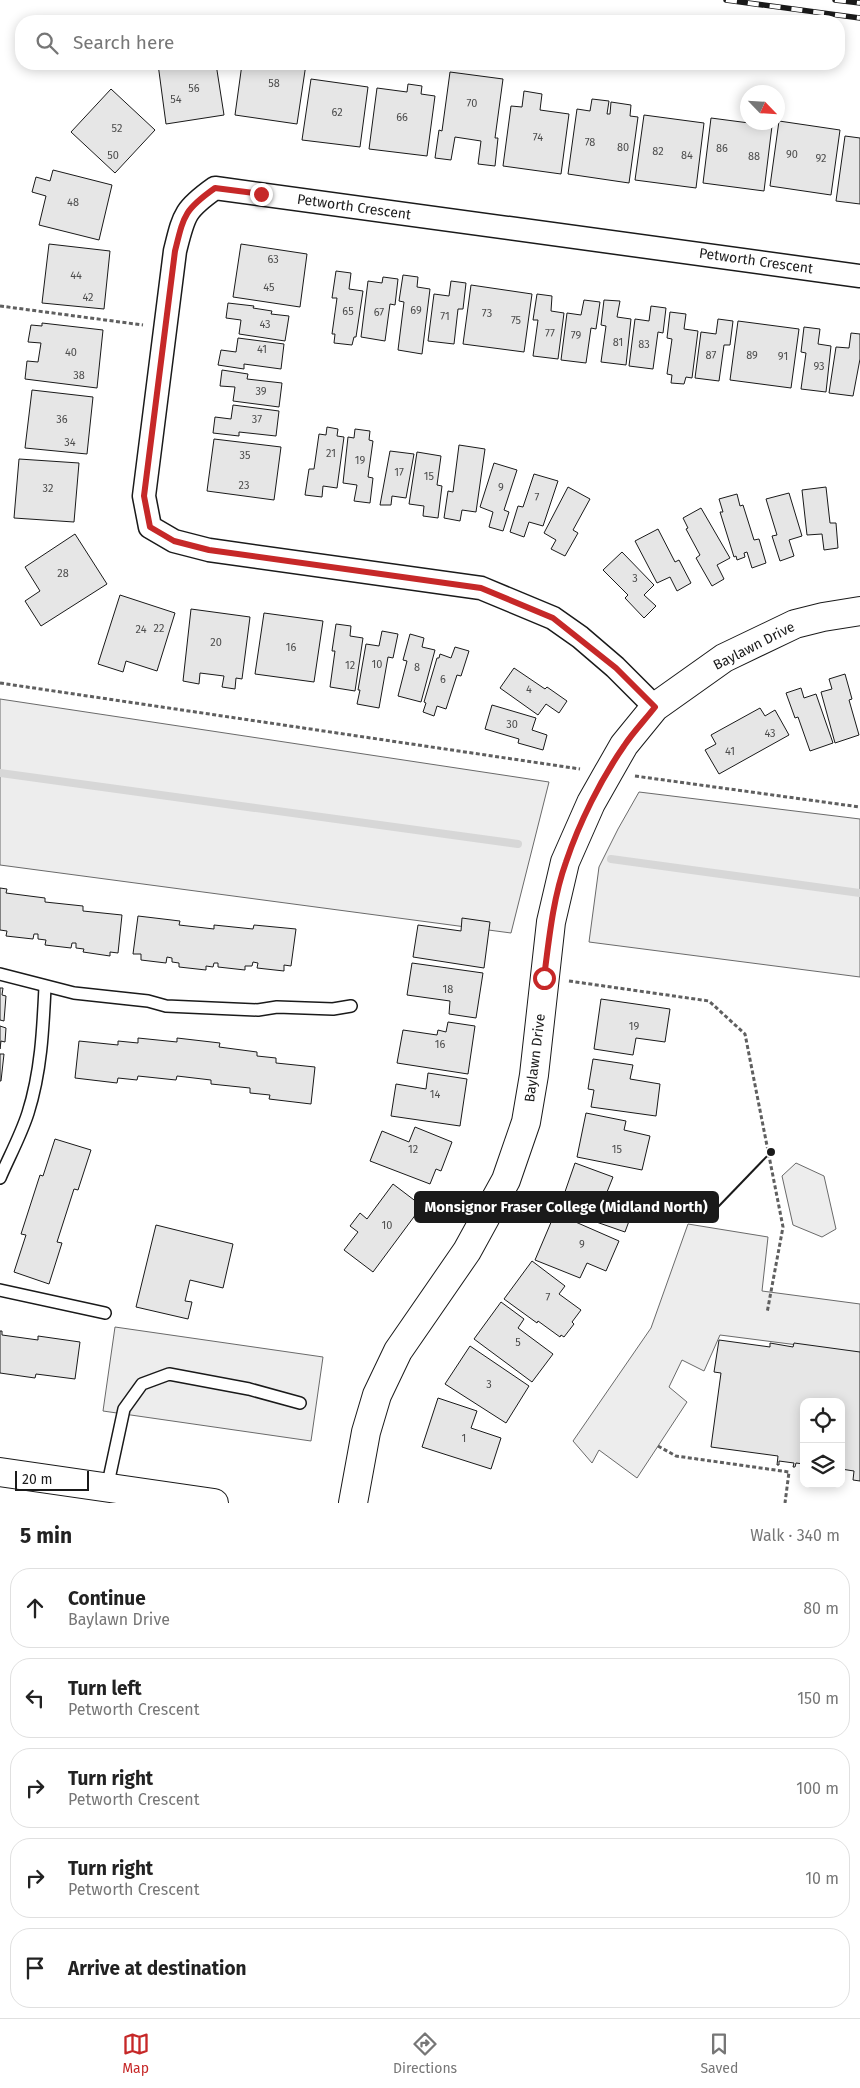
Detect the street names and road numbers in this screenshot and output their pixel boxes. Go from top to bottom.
street label: Petworth Crescent [296,191,413,224]
street label: Petworth Crescent [698,245,815,278]
street label: Baylawn Drive [710,618,798,674]
street label: Baylawn Drive [521,1013,549,1103]

